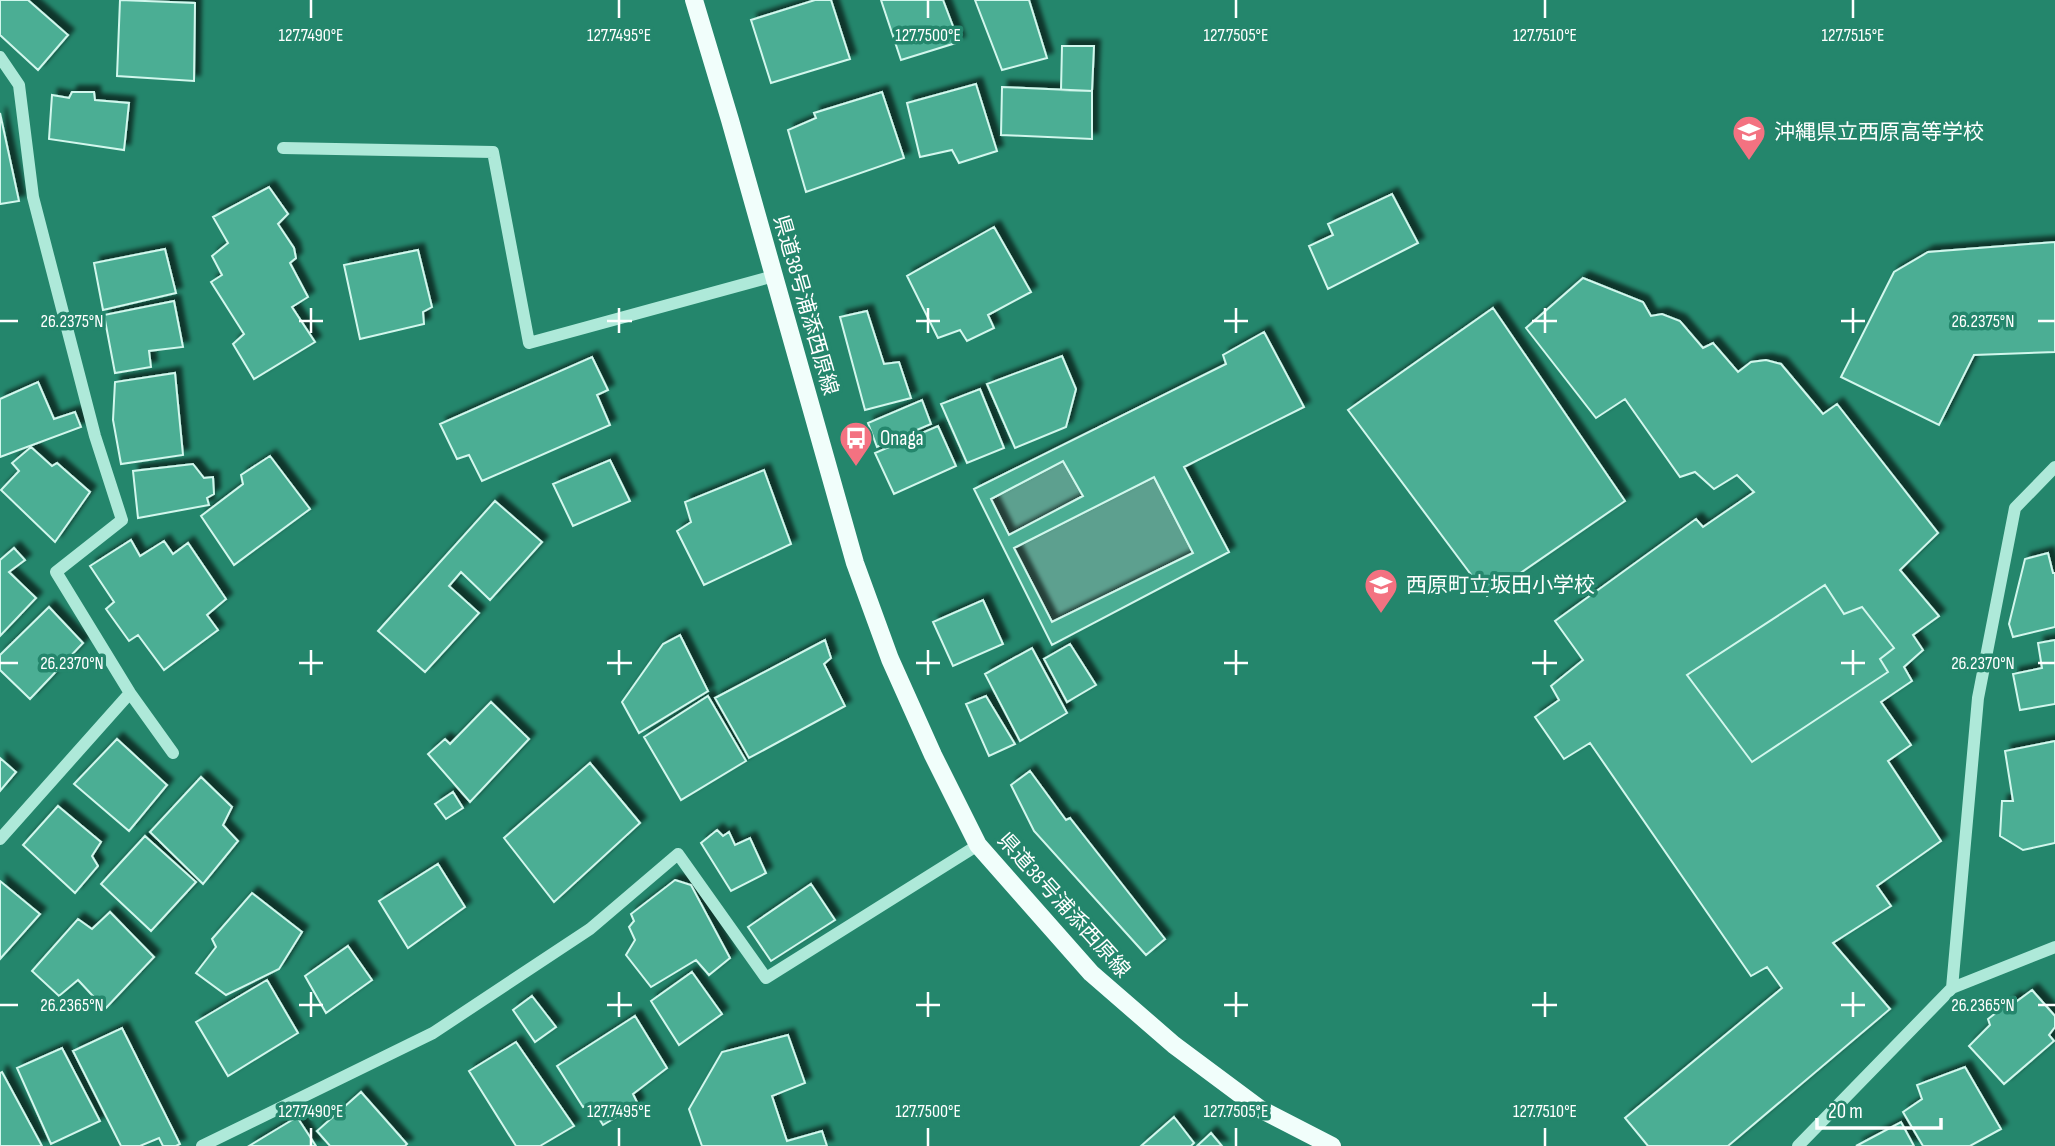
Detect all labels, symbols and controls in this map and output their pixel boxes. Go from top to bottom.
text: 127.7490°E [279,25,343,46]
text: 127.7495°E [587,25,651,46]
text: 127.7500°E [895,25,961,46]
text: 127.7505°E [1204,25,1268,46]
text: 127.7510°E [1513,25,1577,46]
text: 127.7515°E [1821,25,1885,46]
school or university icon: 沖縄県立西原高等学校 [1730,113,1768,162]
place label: 沖縄県立西原高等学校 [1774,120,1984,145]
street label: 県道38号浦添西原線 [768,212,843,398]
text: 26.2375°N [41,311,103,332]
text: 26.2375°N [1952,311,2014,332]
bus stop icon: Onaga [837,419,875,468]
place label: Onaga [880,426,924,451]
school or university icon: 西原町立坂田小学校 [1362,566,1400,615]
place label: 西原町立坂田小学校 [1406,573,1595,598]
text: 26.2370°N [40,653,104,674]
text: 26.2370°N [1951,653,2015,674]
street label: 県道38号浦添西原線 [992,828,1135,983]
text: 26.2365°N [40,995,104,1016]
text: 26.2365°N [1951,995,2015,1016]
scale bar [1817,1086,1941,1130]
text: 20 m [1828,1099,1863,1124]
text: 127.7490°E [279,1101,343,1122]
text: 127.7495°E [587,1101,651,1122]
text: 127.7500°E [895,1101,961,1122]
text: 127.7505°E [1204,1101,1268,1122]
text: 127.7510°E [1513,1101,1577,1122]

